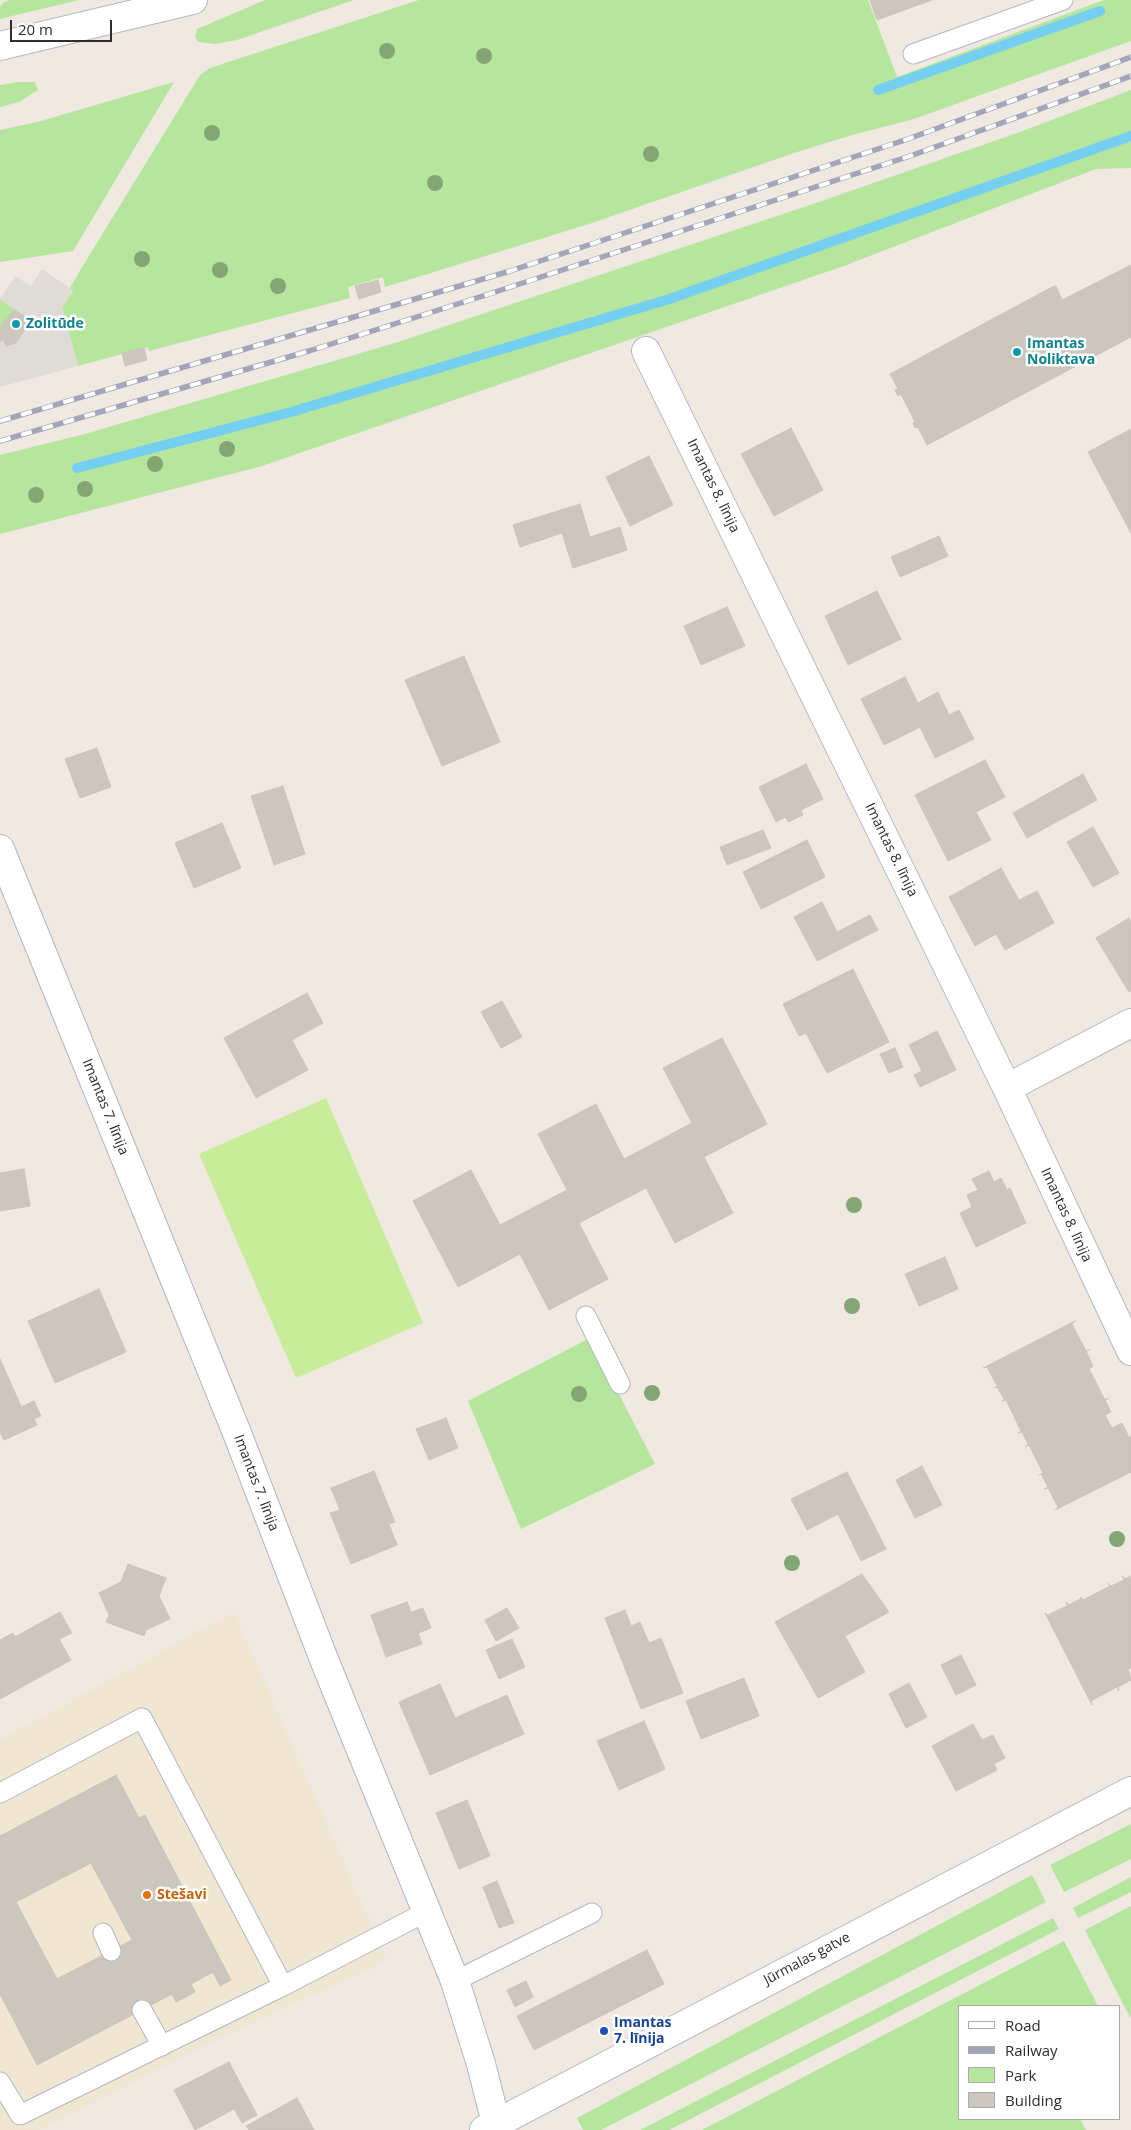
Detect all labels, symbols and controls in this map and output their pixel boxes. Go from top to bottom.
scale bar [12,10,115,42]
text: 20 m [18,19,53,39]
place label: Zolitūde [26,316,84,332]
marker: Zolitūde [10,318,22,330]
place label: Imantas Noliktava [1027,336,1095,368]
marker: Imantas Noliktava [1011,346,1023,358]
street label: Imantas 8. līnija [683,436,743,536]
street label: Imantas 8. līnija [861,800,921,900]
street label: Imantas 7. līnija [78,1057,132,1157]
street label: Imantas 8. līnija [1037,1165,1095,1265]
street label: Imantas 7. līnija [230,1432,282,1534]
place label: Stešavi [157,1887,207,1903]
marker: Stešavi [141,1889,153,1901]
street label: Jūrmalas gatve [761,1929,853,1989]
legend [958,2005,1121,2120]
place label: Imantas 7. līnija [614,2015,672,2048]
text: Road [1005,2015,1041,2035]
marker: Imantas 7. līnija [598,2025,610,2037]
text: Railway [1005,2040,1058,2060]
text: Park [1005,2065,1036,2085]
text: Building [1005,2090,1062,2110]

